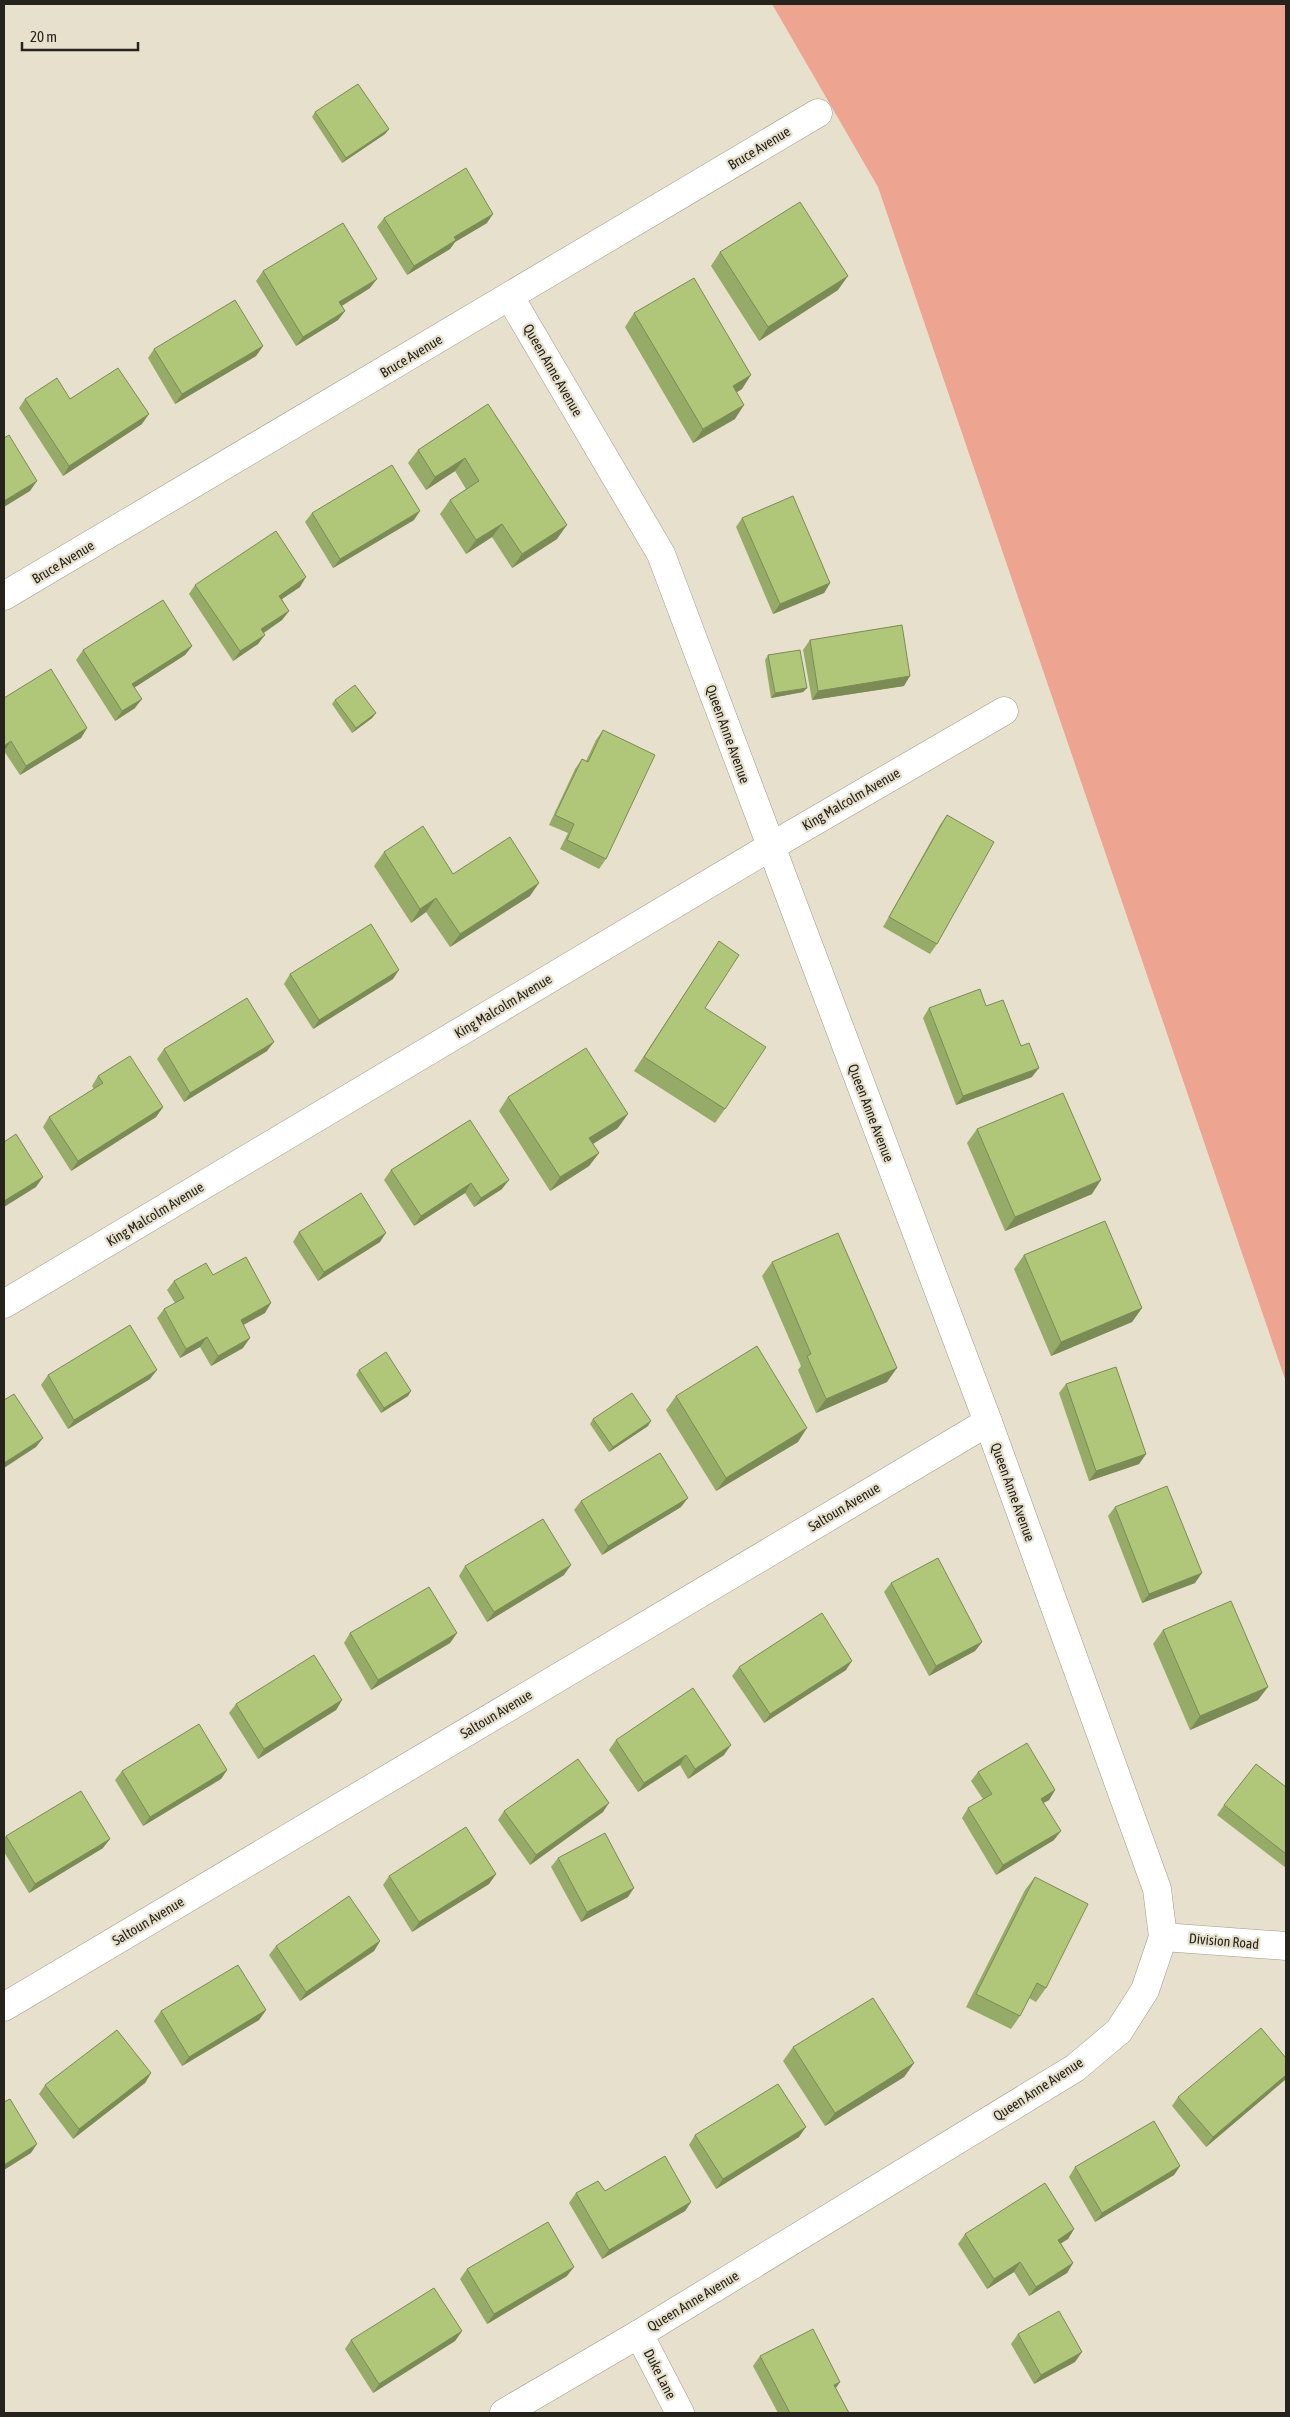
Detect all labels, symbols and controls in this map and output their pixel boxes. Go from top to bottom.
scale bar [22,20,139,52]
text: 20 m [30,28,57,45]
street label: Bruce Avenue [725,123,793,173]
street label: Queen Anne Avenue [520,321,586,419]
street label: Bruce Avenue [377,331,445,381]
street label: Bruce Avenue [29,537,97,587]
street label: Queen Anne Avenue [703,683,753,785]
street label: King Malcolm Avenue [799,764,903,834]
street label: King Malcolm Avenue [452,971,554,1041]
street label: Queen Anne Avenue [845,1062,897,1164]
street label: King Malcolm Avenue [104,1179,206,1249]
street label: Queen Anne Avenue [988,1441,1038,1543]
street label: Saltoun Avenue [805,1479,883,1535]
street label: Saltoun Avenue [457,1686,535,1742]
street label: Saltoun Avenue [109,1893,187,1949]
street label: Division Road [1188,1930,1260,1952]
street label: Queen Anne Avenue [990,2054,1086,2124]
street label: Queen Anne Avenue [644,2267,742,2335]
street label: Duke Lane [641,2346,679,2402]

